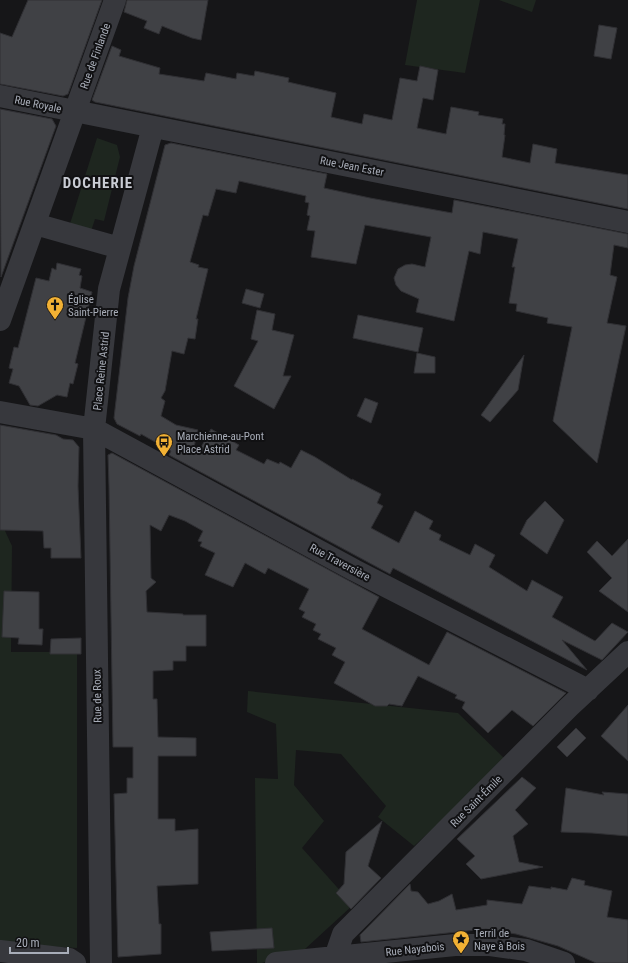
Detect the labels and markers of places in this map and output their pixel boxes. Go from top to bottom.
place label: Église Saint-Pierre [68,293,118,319]
church icon: Église Saint-Pierre [45,295,65,320]
place label: Marchienne-au-Pont Place Astrid [177,430,264,456]
bus stop icon: Marchienne-au-Pont Place Astrid [154,432,174,457]
place label: Terril de Naye à Bois [474,927,525,953]
place icon: Terril de Naye à Bois [451,929,471,954]

